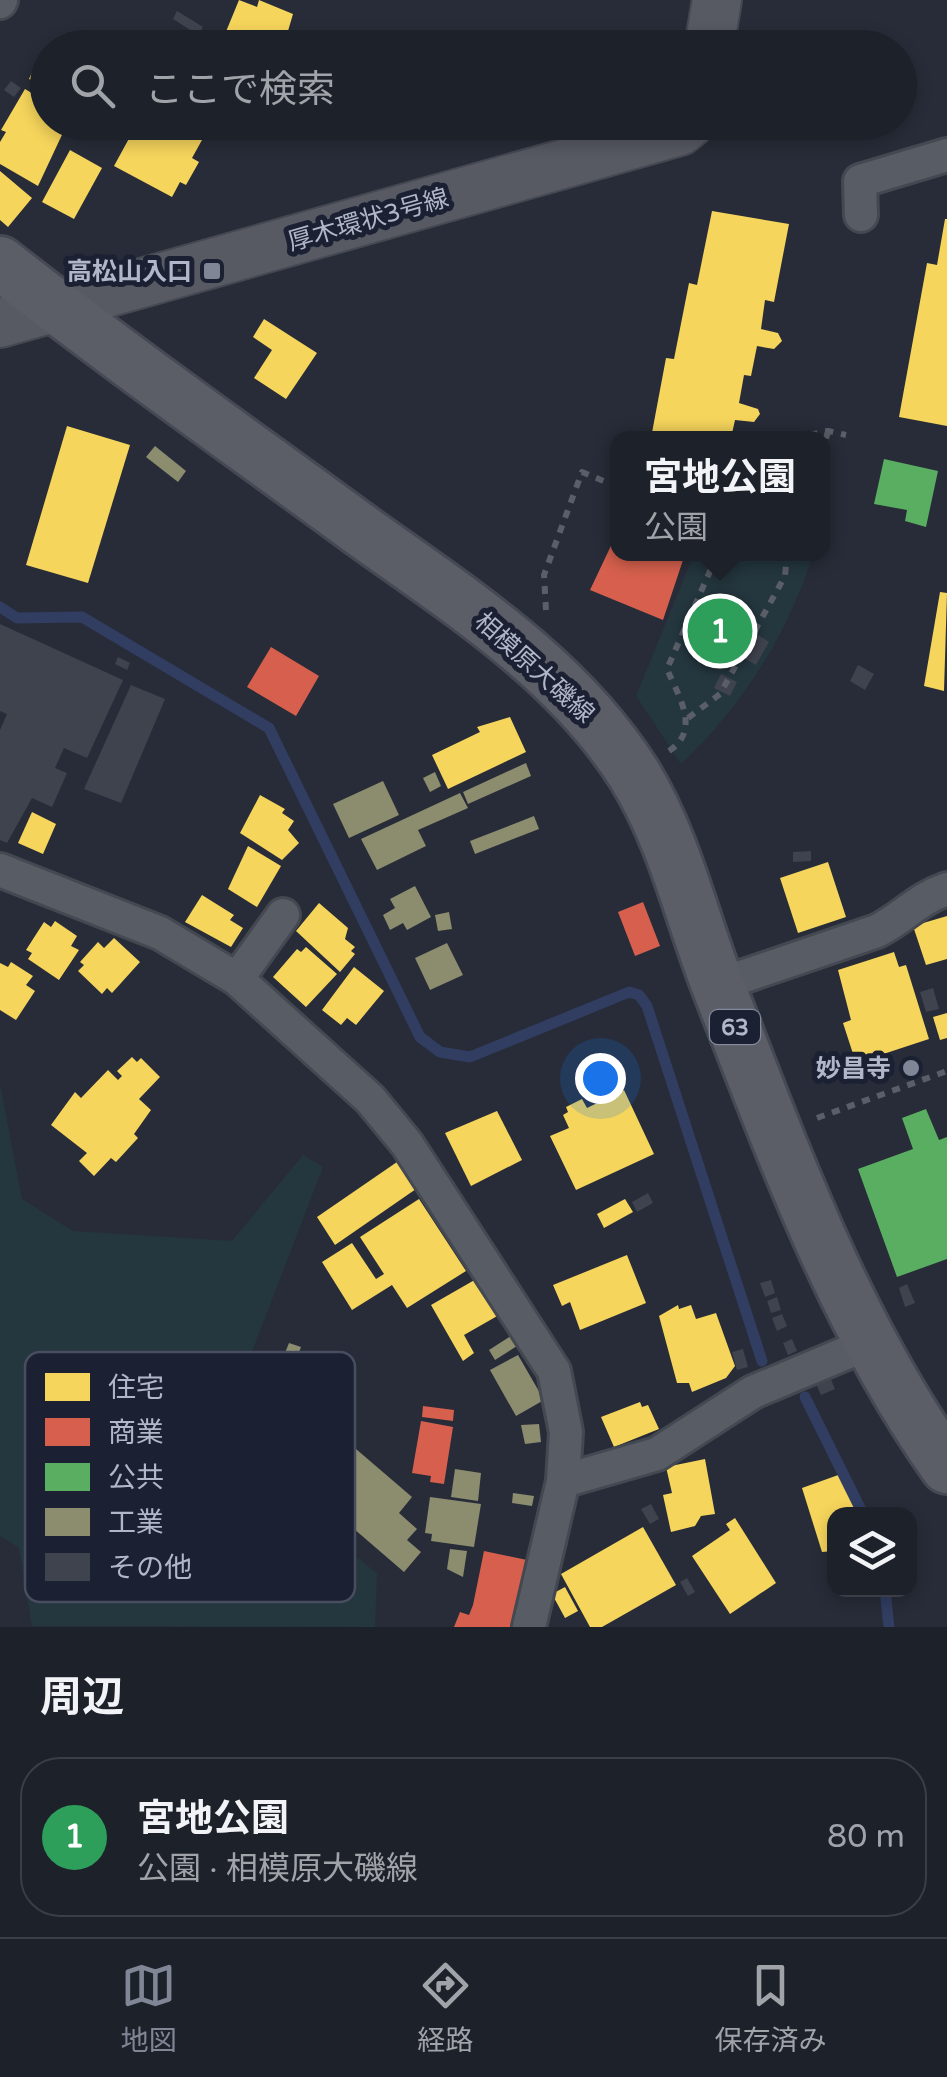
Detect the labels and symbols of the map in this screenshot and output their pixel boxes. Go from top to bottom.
street label: 厚木環状3号線 [284,183,452,257]
place label: 高松山入口 [67,257,192,287]
marker: 高松山入口 [201,260,223,282]
pin: 1 [688,594,752,668]
street label: 相模原大磯線 [469,606,600,729]
road number: 63 [710,1010,760,1044]
your location [575,1053,626,1104]
place label: 妙昌寺 [816,1054,891,1084]
marker: 妙昌寺 [900,1057,922,1079]
legend [25,1352,355,1602]
text: 住宅 [108,1371,164,1405]
text: 商業 [108,1416,164,1450]
text: 公共 [108,1461,164,1495]
text: 工業 [108,1506,164,1540]
text: その他 [108,1551,192,1585]

